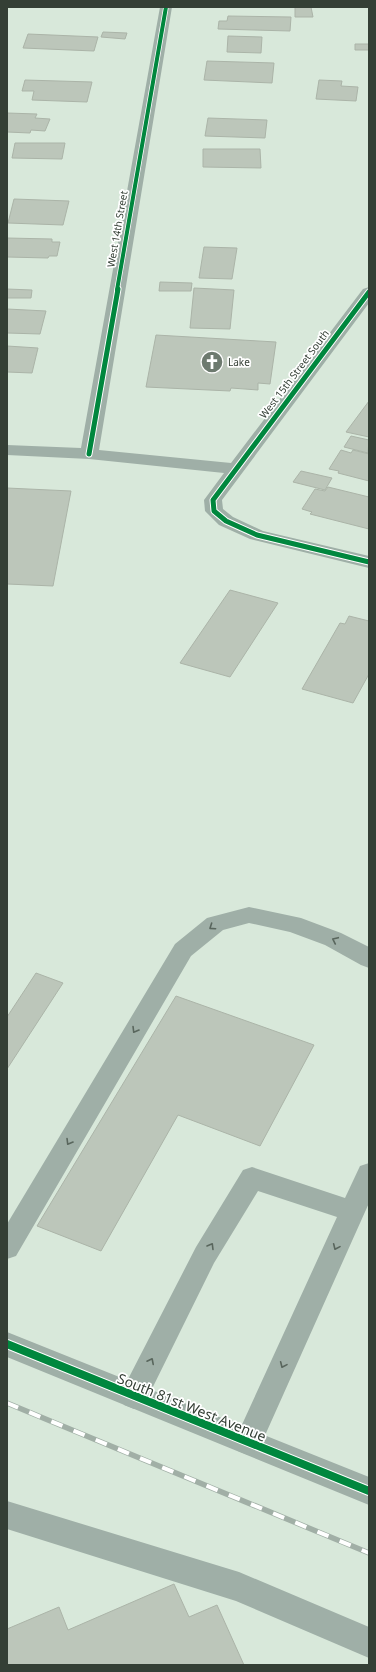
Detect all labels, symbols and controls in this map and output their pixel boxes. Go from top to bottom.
street label: West 14th Street [103,189,131,268]
street label: West 15th Street South [256,327,332,421]
church icon: Lake [199,349,225,375]
place label: Lake [228,355,250,369]
one-way arrow [209,922,216,929]
one-way arrow [332,937,340,945]
one-way arrow [133,1026,140,1033]
one-way arrow [67,1138,74,1145]
one-way arrow [333,1242,341,1250]
one-way arrow [206,1243,214,1250]
one-way arrow [146,1358,154,1366]
one-way arrow [280,1361,288,1369]
street label: South 81st West Avenue [115,1368,269,1446]

